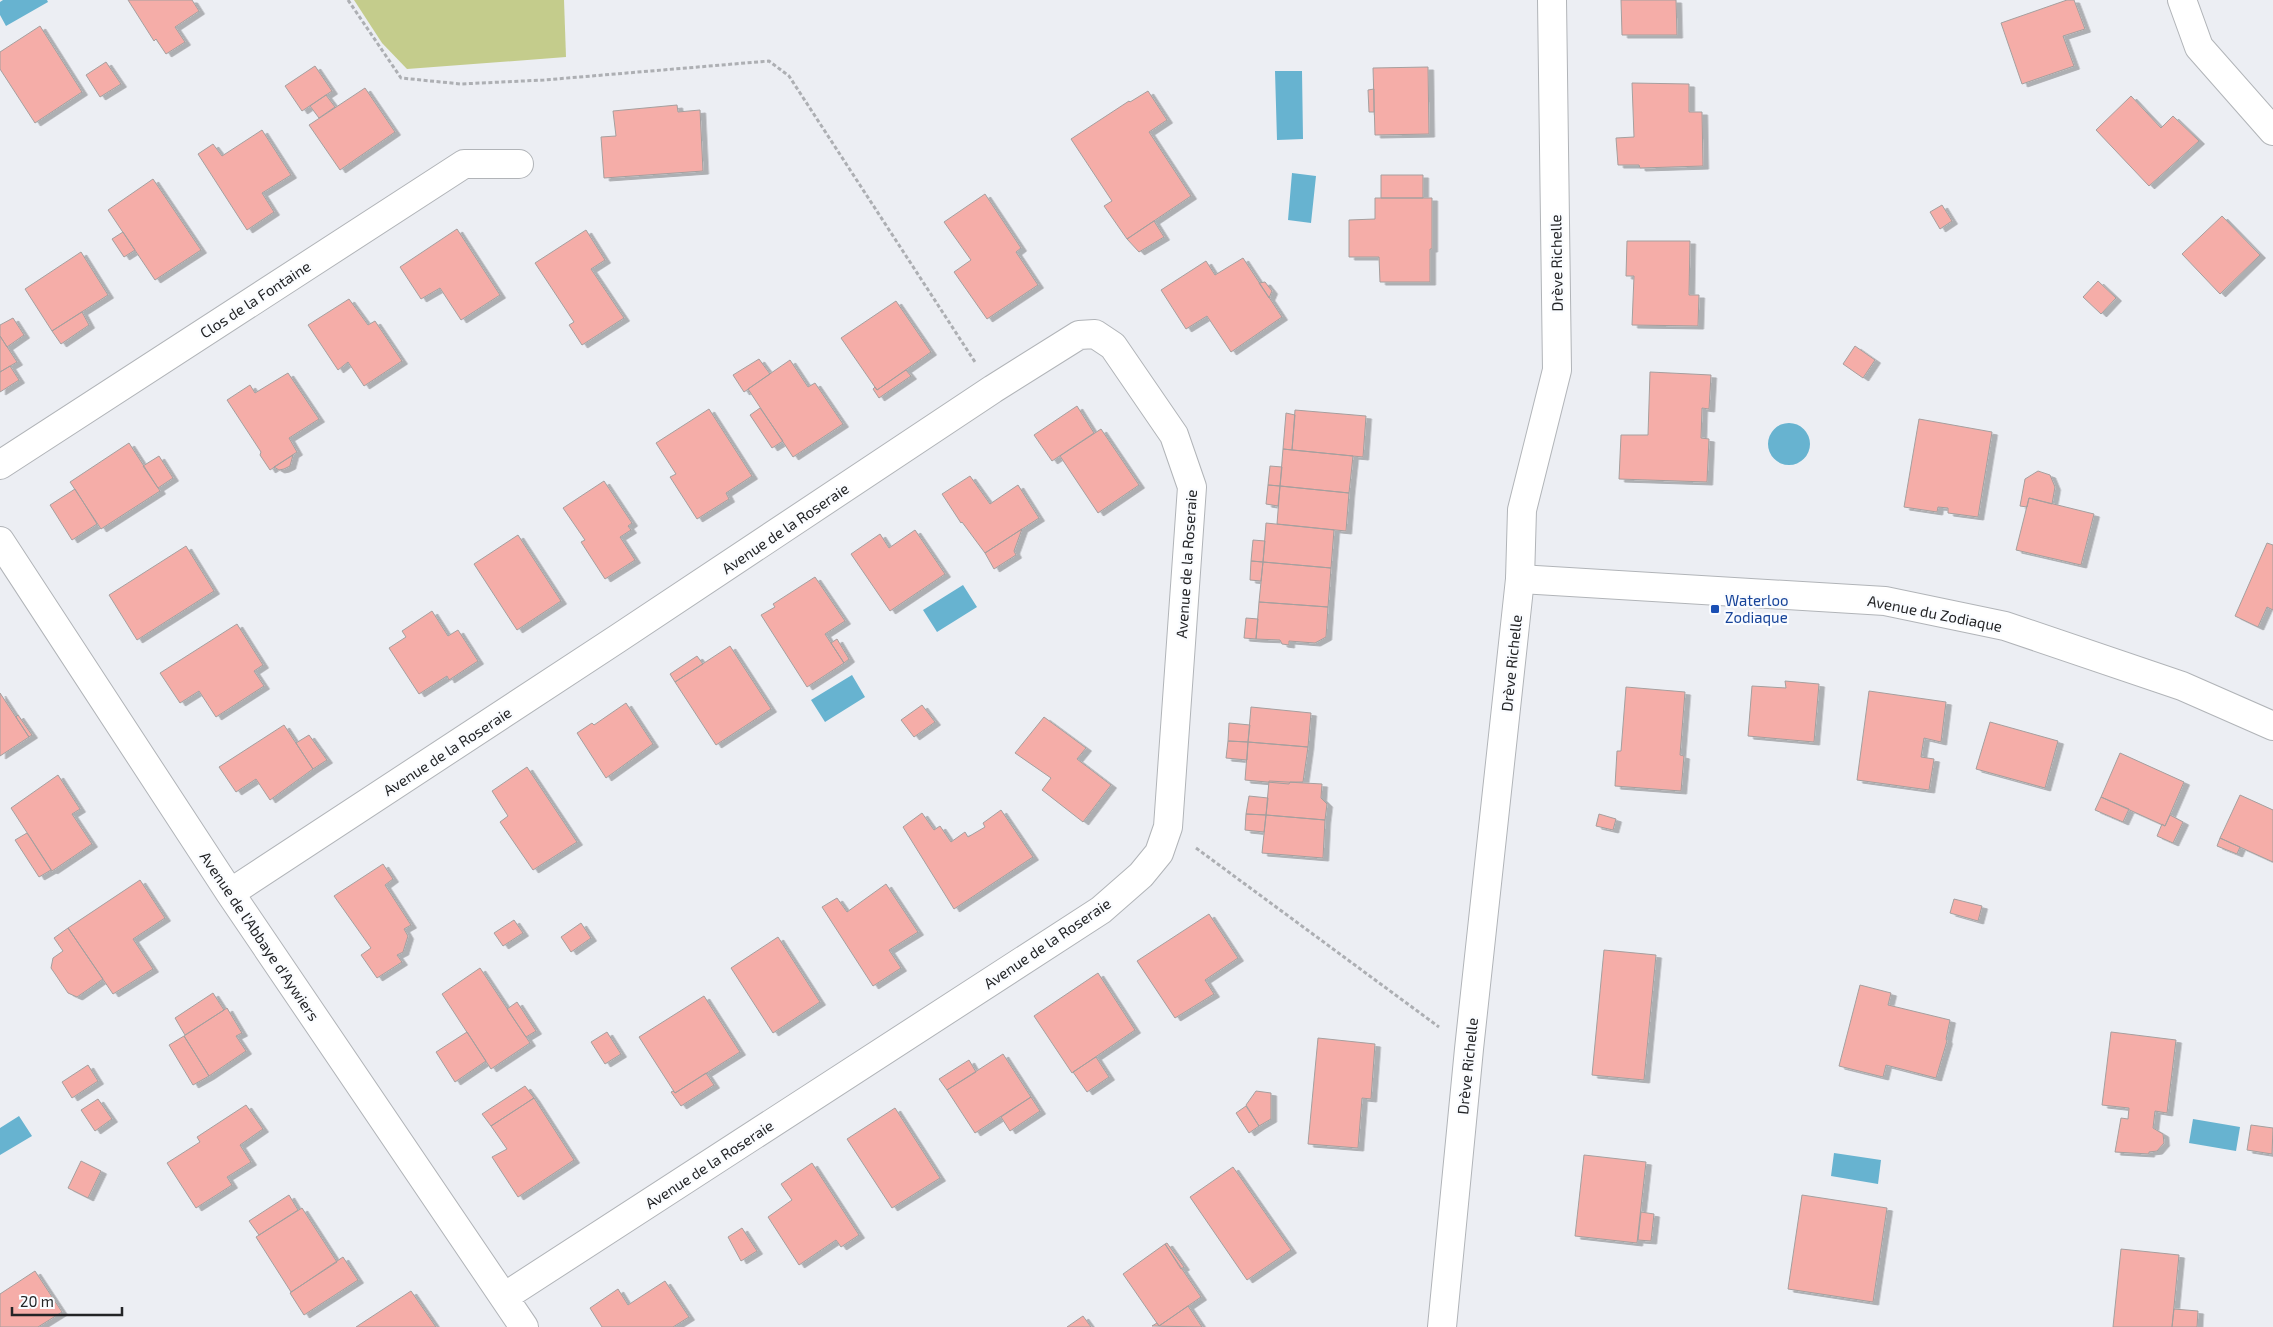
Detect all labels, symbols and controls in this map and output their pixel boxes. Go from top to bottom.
street label: Drève Richelle [1546,214,1566,312]
street label: Clos de la Fontaine [196,257,314,341]
street label: Avenue de la Roseraie [718,479,852,577]
street label: Avenue de la Roseraie [1172,489,1200,639]
place label: Waterloo Zodiaque [1725,591,1789,626]
street label: Avenue du Zodiaque [1866,591,2004,635]
marker: Waterloo Zodiaque [1709,603,1721,615]
street label: Drève Richelle [1497,614,1525,712]
street label: Avenue de la Roseraie [380,703,514,799]
street label: Avenue de l'Abbaye d'Aywiers [197,848,323,1024]
street label: Avenue de la Roseraie [980,894,1114,992]
street label: Drève Richelle [1453,1017,1481,1115]
street label: Avenue de la Roseraie [642,1116,776,1212]
scale bar [12,1284,122,1316]
text: 20 m [20,1292,54,1310]

